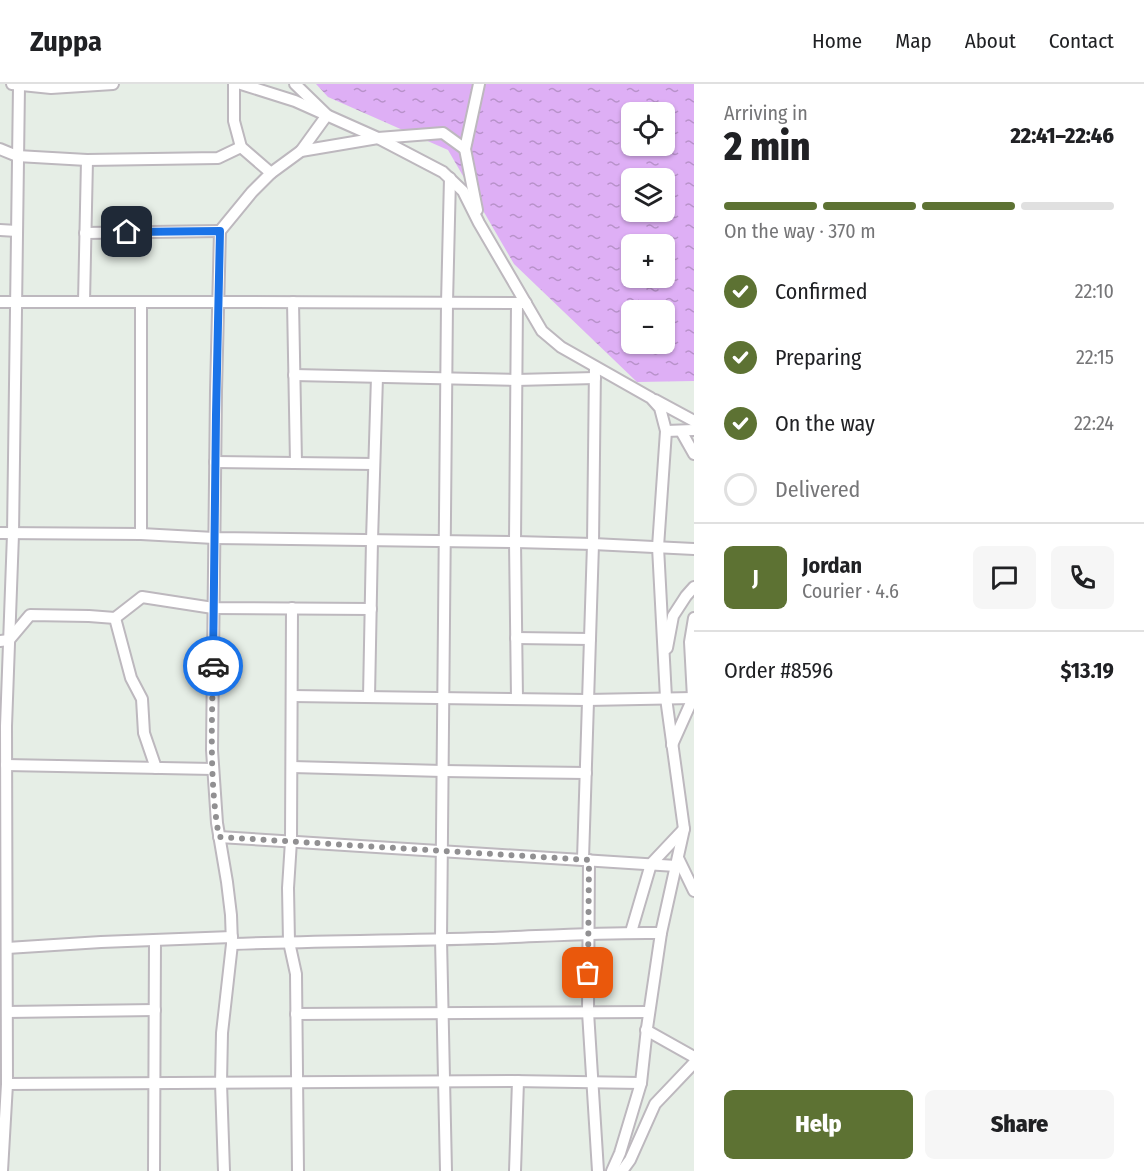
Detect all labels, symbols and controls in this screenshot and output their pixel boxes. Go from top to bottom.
text: Zuppa [30,25,102,58]
text: Home [812,28,862,54]
text: Map [895,28,932,54]
text: About [965,28,1016,54]
text: Contact [1049,28,1114,54]
text: Arriving in [724,101,808,125]
map controls [621,102,675,354]
button: locate [621,102,675,156]
text: 22:41–22:46 [1010,122,1114,149]
text: 2 min [724,124,810,170]
button: layers [621,168,675,222]
pin [101,206,152,257]
icon: home [110,215,143,248]
text: On the way · 370 m [724,219,876,243]
button: + [621,234,675,288]
icon: check [724,275,757,308]
text: Confirmed [775,278,868,305]
text: 22:10 [1075,279,1114,303]
button: − [621,300,675,354]
icon: check [724,341,757,374]
text: Preparing [775,344,861,371]
text: 22:15 [1076,345,1114,369]
icon: check [724,407,757,440]
text: On the way [775,410,875,437]
text: 22:24 [1074,411,1114,435]
text: Delivered [775,476,860,503]
button: chat [973,546,1036,609]
button: phone [1051,546,1114,609]
text: Jordan [802,552,862,579]
text: J [752,564,759,591]
text: Courier · 4.6 [802,579,899,603]
courier [183,636,243,696]
icon: car [197,650,230,683]
text: Order #8596 [724,657,833,684]
text: $13.19 [1061,657,1114,684]
pin [562,947,613,998]
icon: bag [571,956,604,989]
button: Help [724,1090,913,1159]
button: Share [925,1090,1114,1159]

